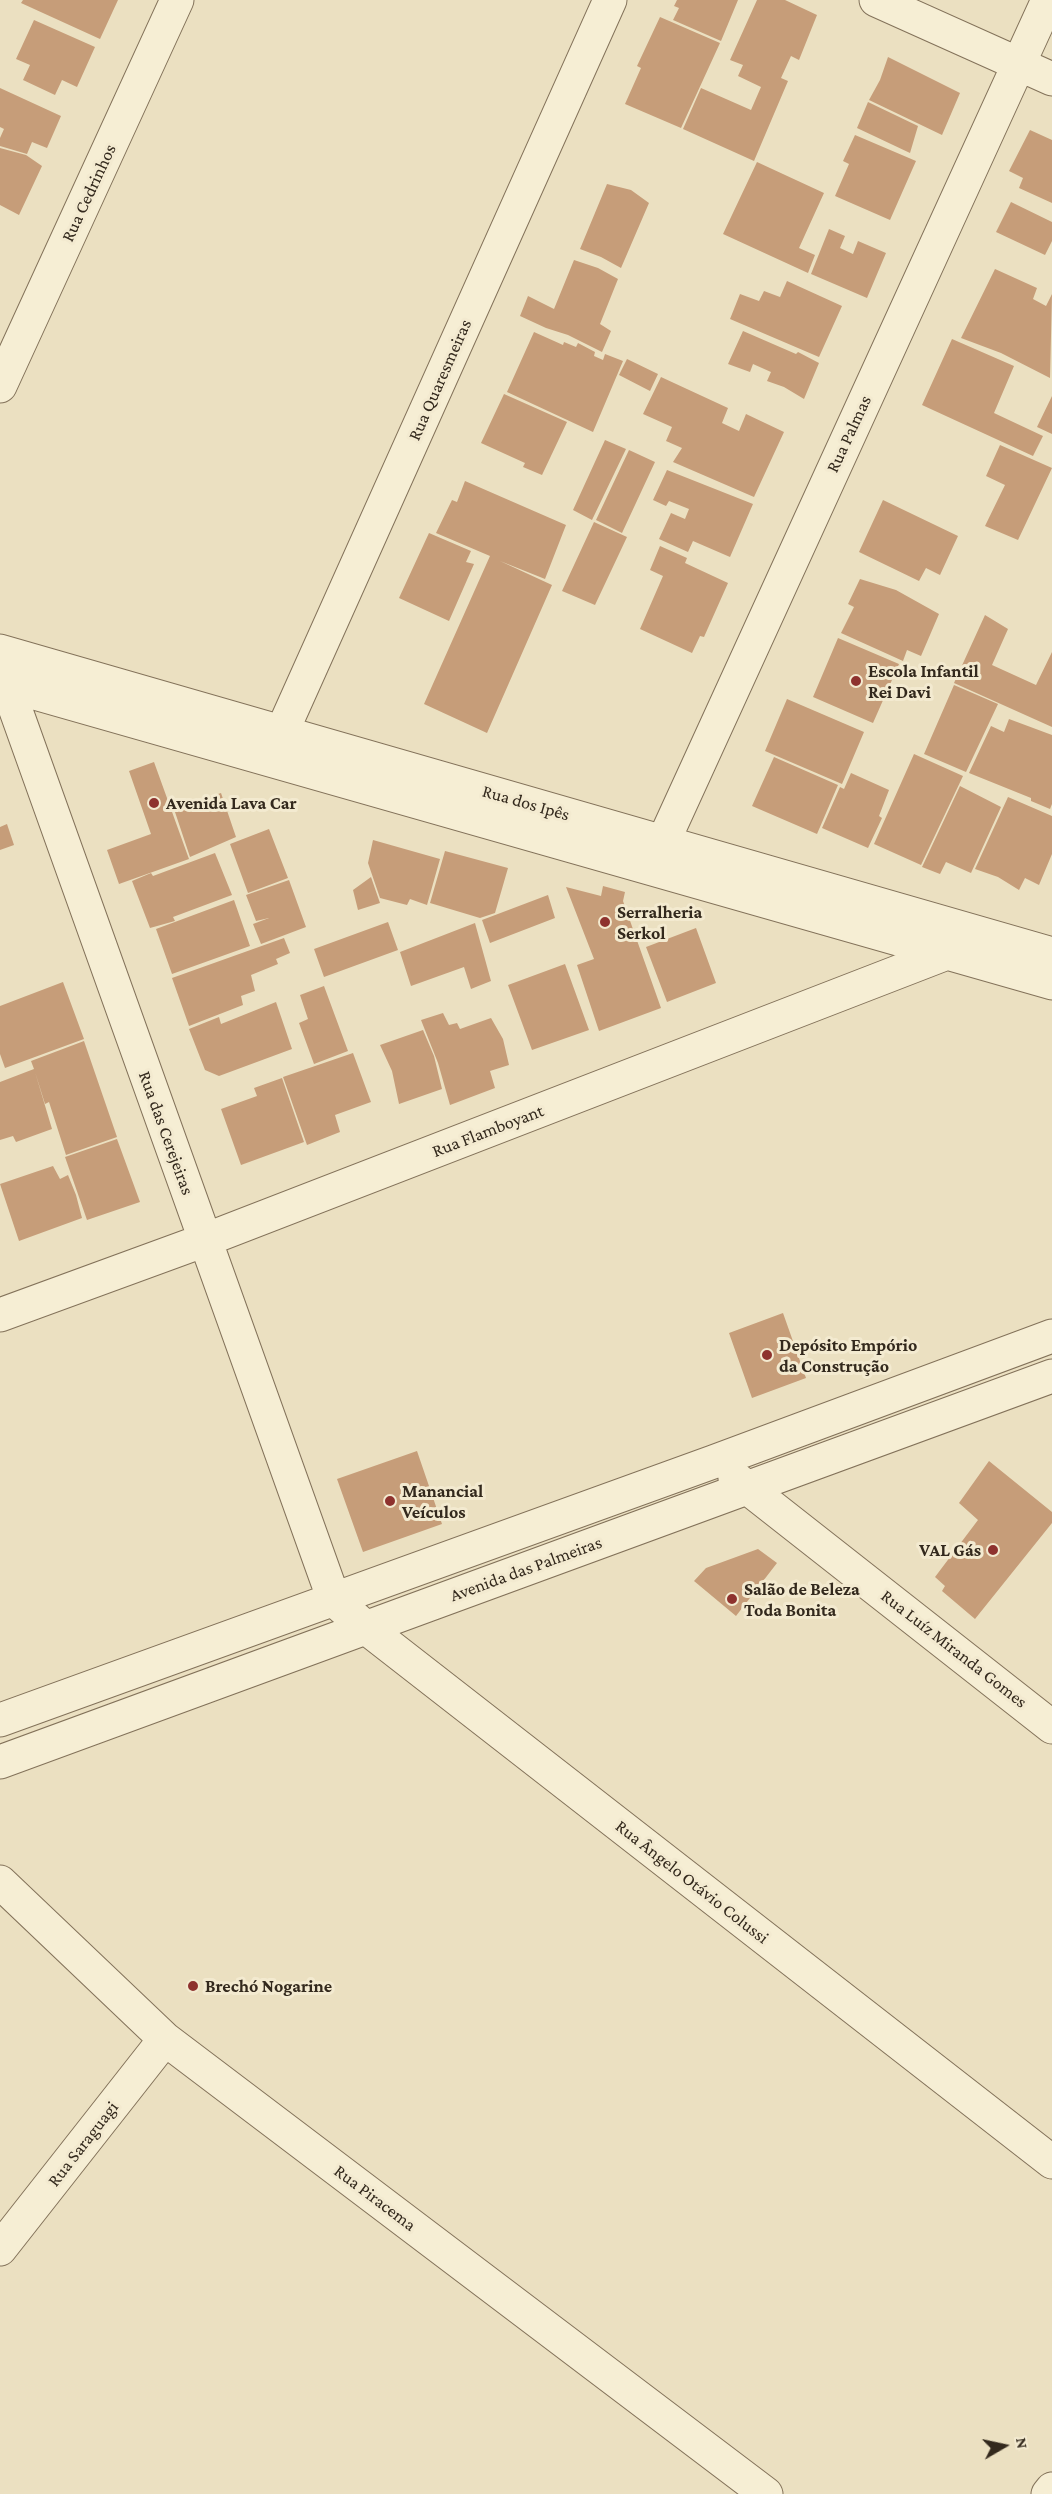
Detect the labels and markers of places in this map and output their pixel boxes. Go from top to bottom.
place label: Escola Infantil Rei Davi [868,660,979,702]
marker: Escola Infantil Rei Davi [849,674,863,688]
place label: Avenida Lava Car [166,792,297,814]
marker: Avenida Lava Car [147,796,161,810]
place label: Serralheria Serkol [617,901,702,944]
marker: Serralheria Serkol [598,915,612,929]
place label: Depósito Empório da Construção [779,1334,917,1376]
marker: Depósito Empório da Construção [760,1348,774,1362]
place label: Manancial Veículos [402,1480,483,1522]
marker: Manancial Veículos [383,1494,397,1508]
place label: VAL Gás [919,1539,981,1561]
marker: VAL Gás [986,1543,1000,1557]
place label: Salão de Beleza Toda Bonita [744,1578,860,1620]
marker: Salão de Beleza Toda Bonita [725,1592,739,1606]
place label: Brechó Nogarine [205,1975,332,1997]
marker: Brechó Nogarine [186,1979,200,1993]

